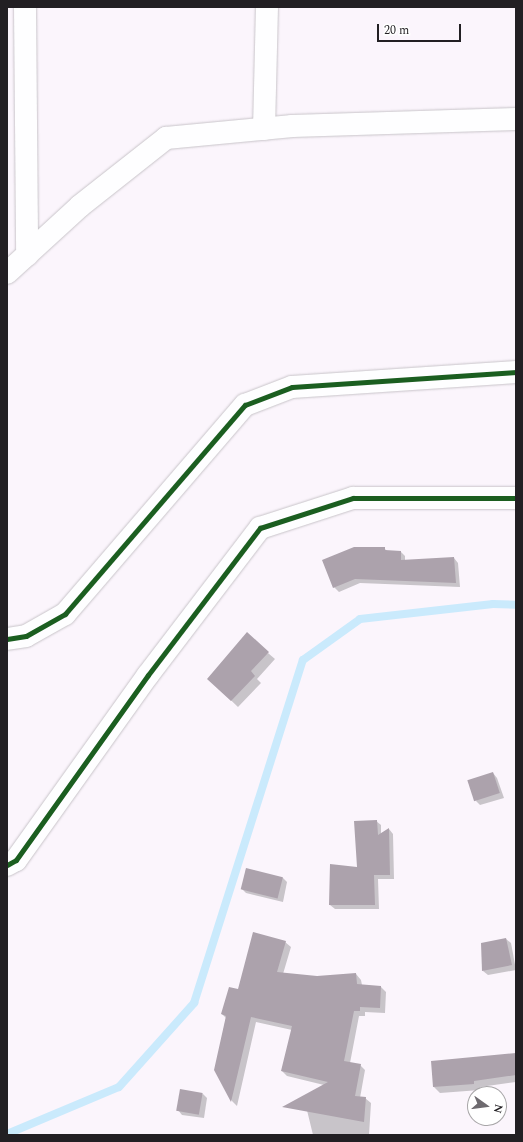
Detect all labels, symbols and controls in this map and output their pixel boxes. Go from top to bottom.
scale bar [379,16,463,42]
text: 20 m [384,21,409,40]
north arrow [467,1086,507,1126]
text: N [489,1102,507,1115]

